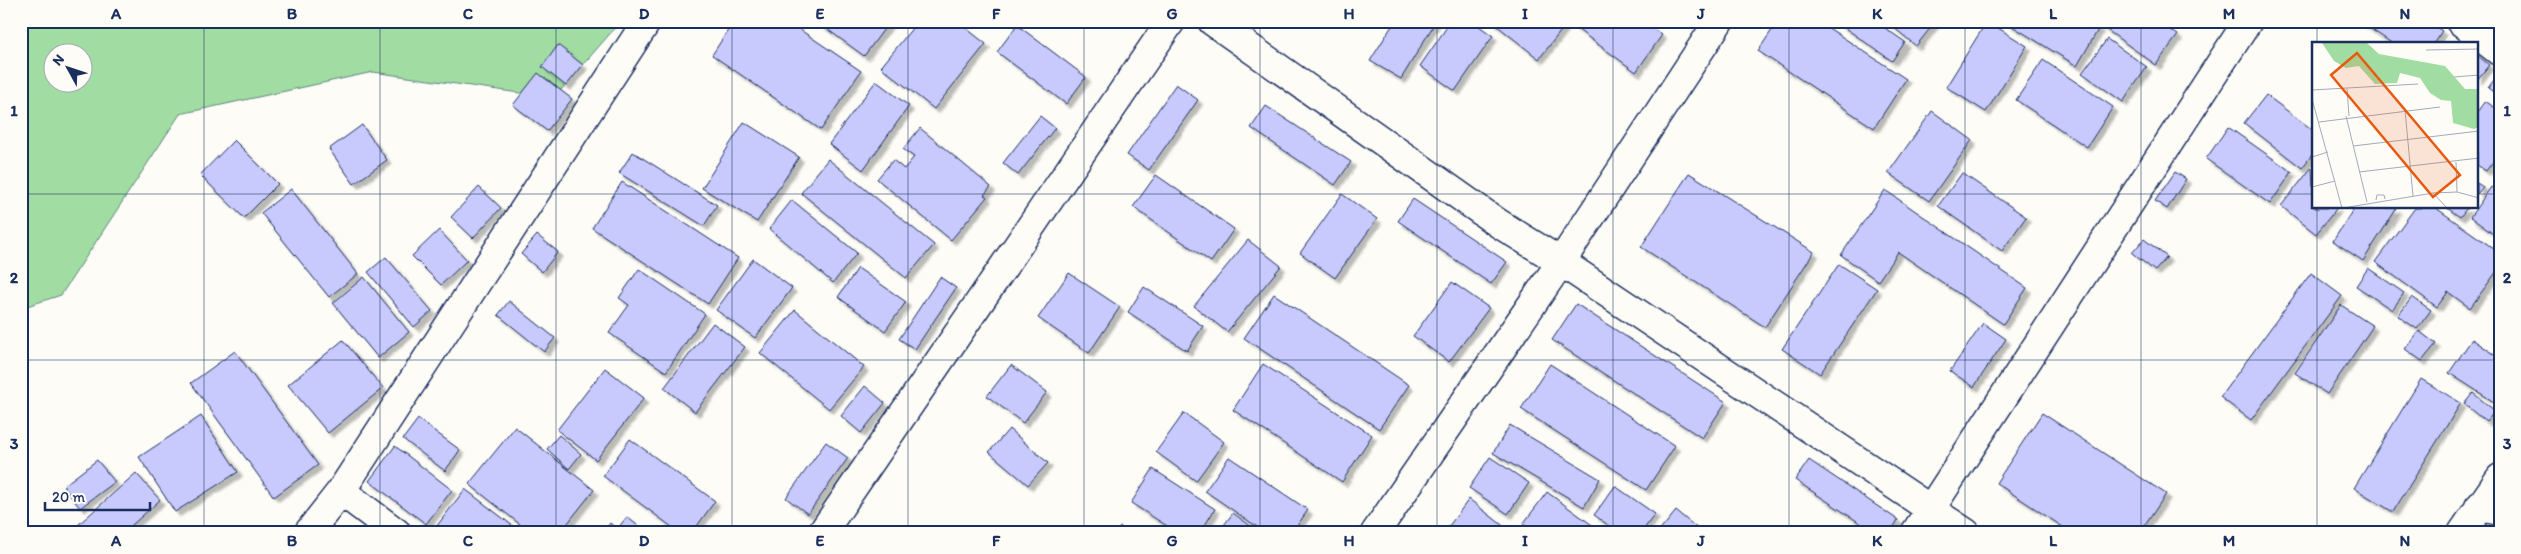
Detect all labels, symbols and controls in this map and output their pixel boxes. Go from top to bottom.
text: A [110,4,122,23]
text: B [287,4,298,23]
text: C [463,4,474,23]
text: D [639,4,650,23]
text: E [816,4,825,23]
text: F [992,4,1001,23]
text: G [1166,4,1178,23]
text: H [1343,4,1355,23]
text: I [1522,4,1528,23]
text: J [1696,4,1705,23]
text: K [1872,4,1883,23]
text: L [2049,4,2058,23]
text: M [2223,4,2235,23]
text: N [2400,4,2410,23]
north arrow [42,42,92,92]
inset map [2312,42,2478,209]
text: N [49,51,68,69]
text: 1 [10,101,18,120]
text: 1 [2503,101,2511,120]
text: 2 [10,268,19,287]
text: 2 [2503,268,2512,287]
text: 3 [10,434,19,453]
text: 3 [2503,434,2512,453]
scale bar [45,479,150,511]
text: 20 m [52,488,86,506]
text: A [110,531,122,550]
text: B [287,531,298,550]
text: C [463,531,474,550]
text: D [639,531,650,550]
text: E [816,531,825,550]
text: F [992,531,1001,550]
text: G [1166,531,1178,550]
text: H [1343,531,1355,550]
text: I [1522,531,1528,550]
text: J [1696,531,1705,550]
text: K [1872,531,1883,550]
text: L [2049,531,2058,550]
text: M [2223,531,2235,550]
text: N [2400,531,2410,550]

